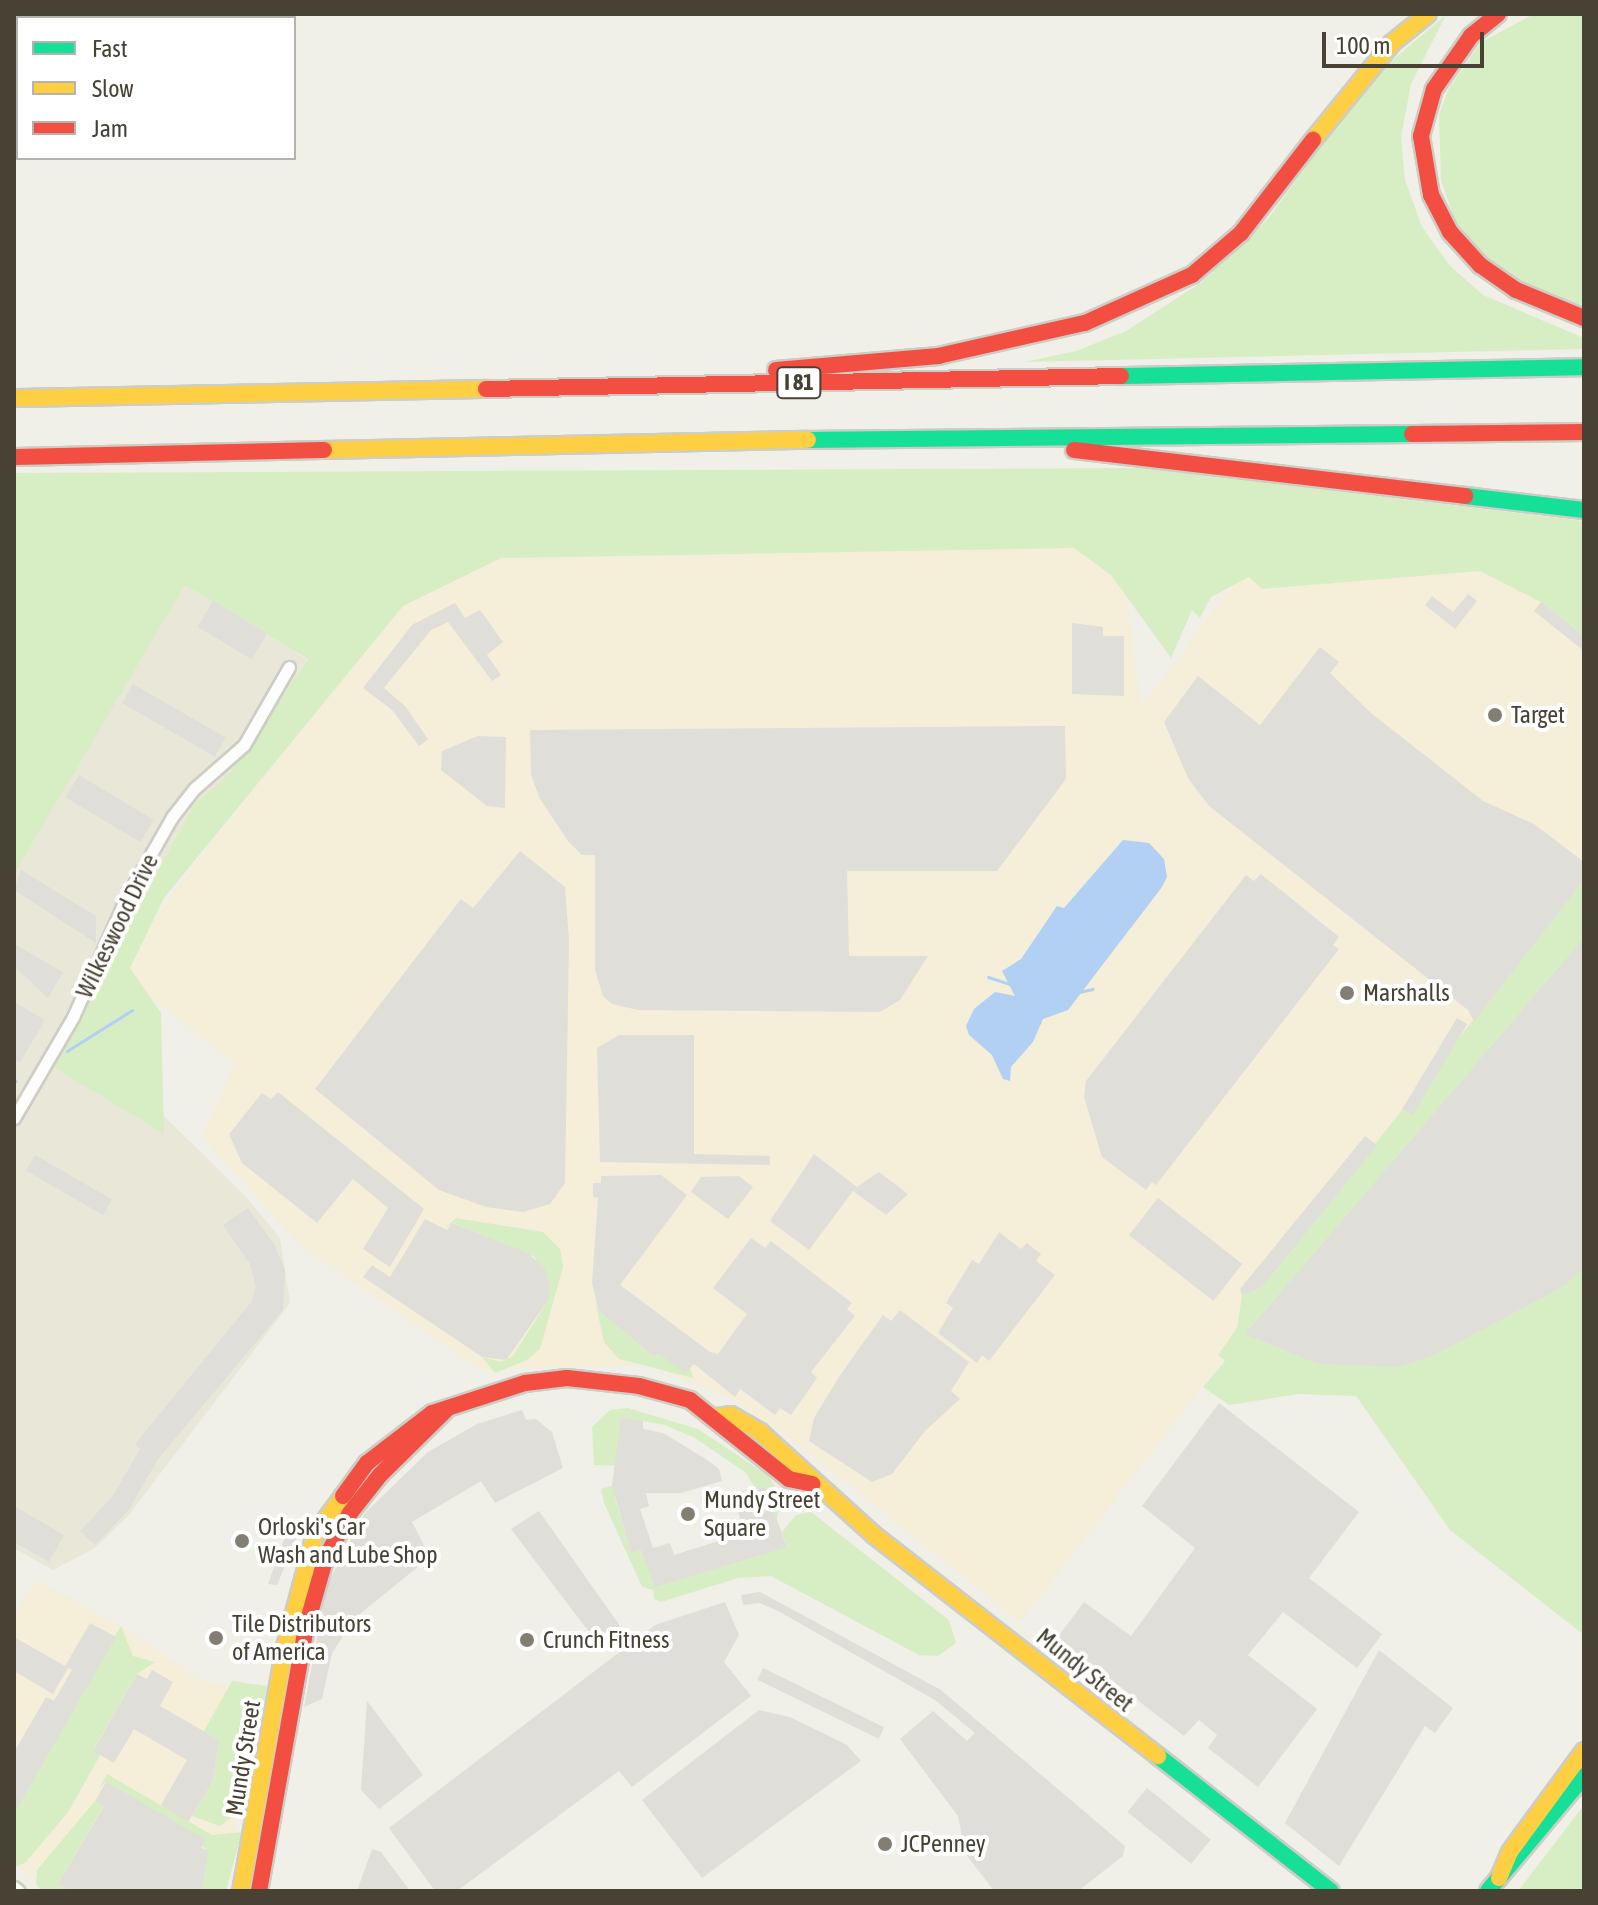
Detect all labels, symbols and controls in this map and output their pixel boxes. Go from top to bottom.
legend [16,16,296,160]
scale bar [1326,16,1488,66]
text: 100 m [1336,32,1390,59]
text: Fast [92,35,128,62]
text: Slow [92,75,134,102]
text: Jam [92,115,128,142]
road number: I 81 [775,365,823,401]
place label: Target [1511,701,1565,729]
marker: Target [1486,706,1504,724]
street label: Wilkeswood Drive [70,849,164,1003]
place label: Marshalls [1363,979,1450,1007]
marker: Marshalls [1338,984,1356,1002]
place label: Mundy Street Square [704,1486,821,1542]
marker: Mundy Street Square [679,1505,697,1523]
place label: Orloski's Car Wash and Lube Shop [258,1513,438,1569]
marker: Orloski's Car Wash and Lube Shop [233,1532,251,1550]
place label: Tile Distributors of America [232,1610,371,1666]
street label: Mundy Street [1031,1622,1139,1718]
place label: Crunch Fitness [543,1626,670,1654]
marker: Tile Distributors of America [207,1629,225,1647]
marker: Crunch Fitness [518,1631,536,1649]
street label: Mundy Street [220,1698,266,1818]
place label: JCPenney [901,1830,986,1858]
marker: JCPenney [876,1835,894,1853]

